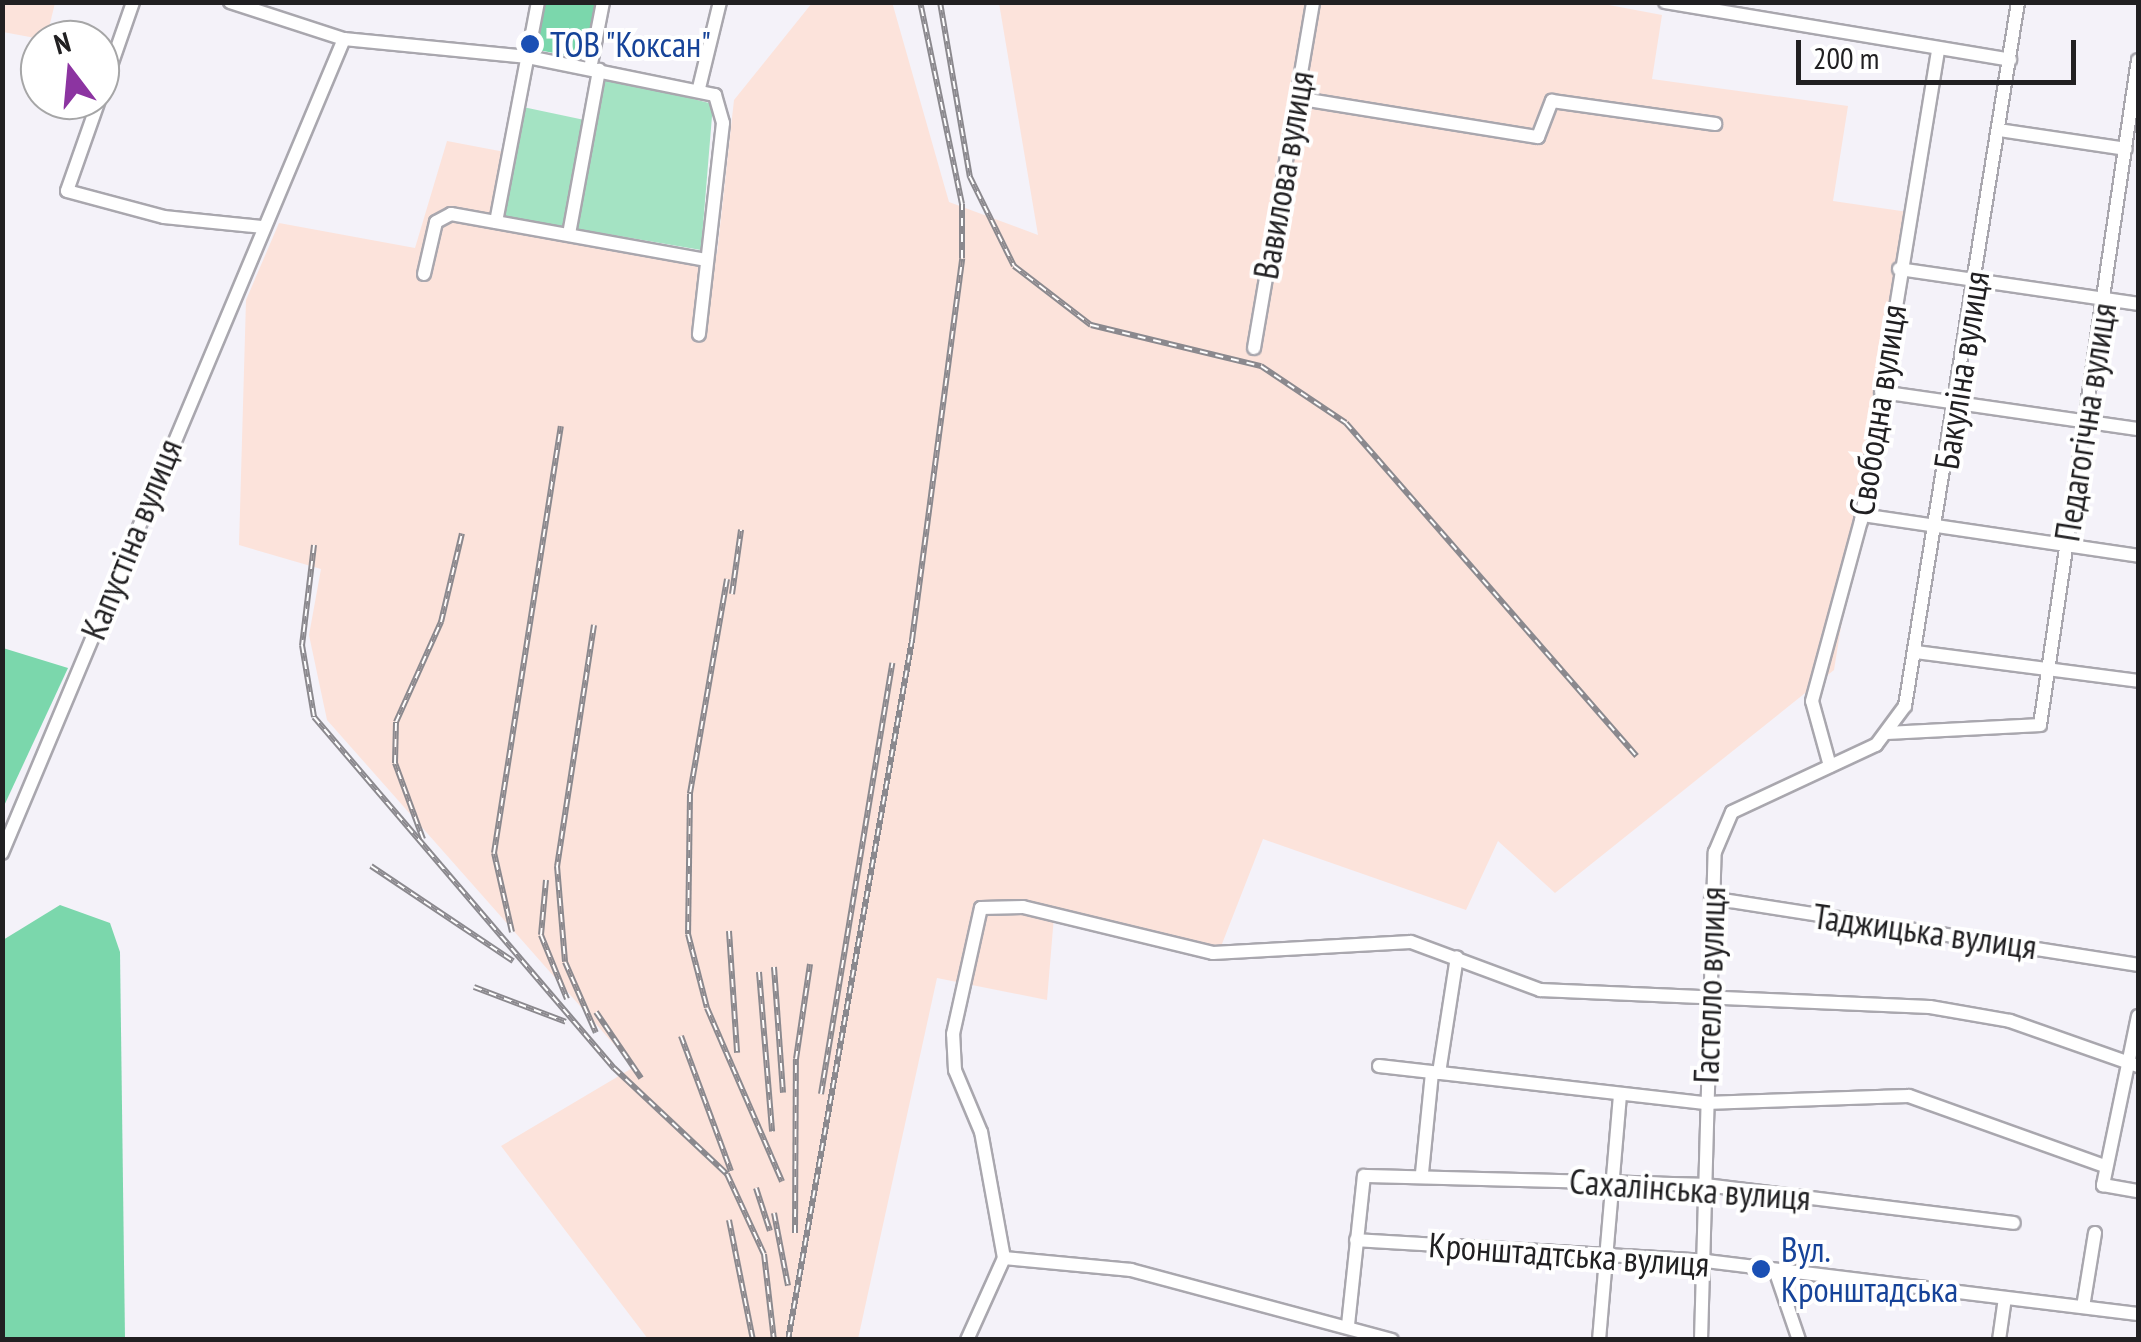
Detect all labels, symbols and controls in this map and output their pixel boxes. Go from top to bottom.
north arrow [20,20,120,120]
scale bar [1801,20,2081,82]
text: N [50,23,75,62]
place label: ТОВ "Коксан" [550,23,713,65]
marker: ТОВ "Коксан" [519,33,541,55]
text: 200 m [1813,38,1879,77]
street label: Вавилова вулиця [1244,68,1322,282]
street label: Бакуліна вулиця [1925,268,1997,472]
street label: Педагогічна вулиця [2045,300,2125,544]
street label: Свободна вулиця [1840,302,1914,518]
street label: Капустіна вулиця [72,433,190,645]
street label: Гастелло вулиця [1685,886,1733,1084]
street label: Таджицька вулиця [1811,895,2039,967]
street label: Сахалінська вулиця [1568,1160,1812,1218]
street label: Кронштадтська вулиця [1427,1223,1711,1285]
place label: Вул. Кронштадська [1781,1228,1958,1310]
marker: Вул. Кронштадська [1750,1258,1772,1280]

